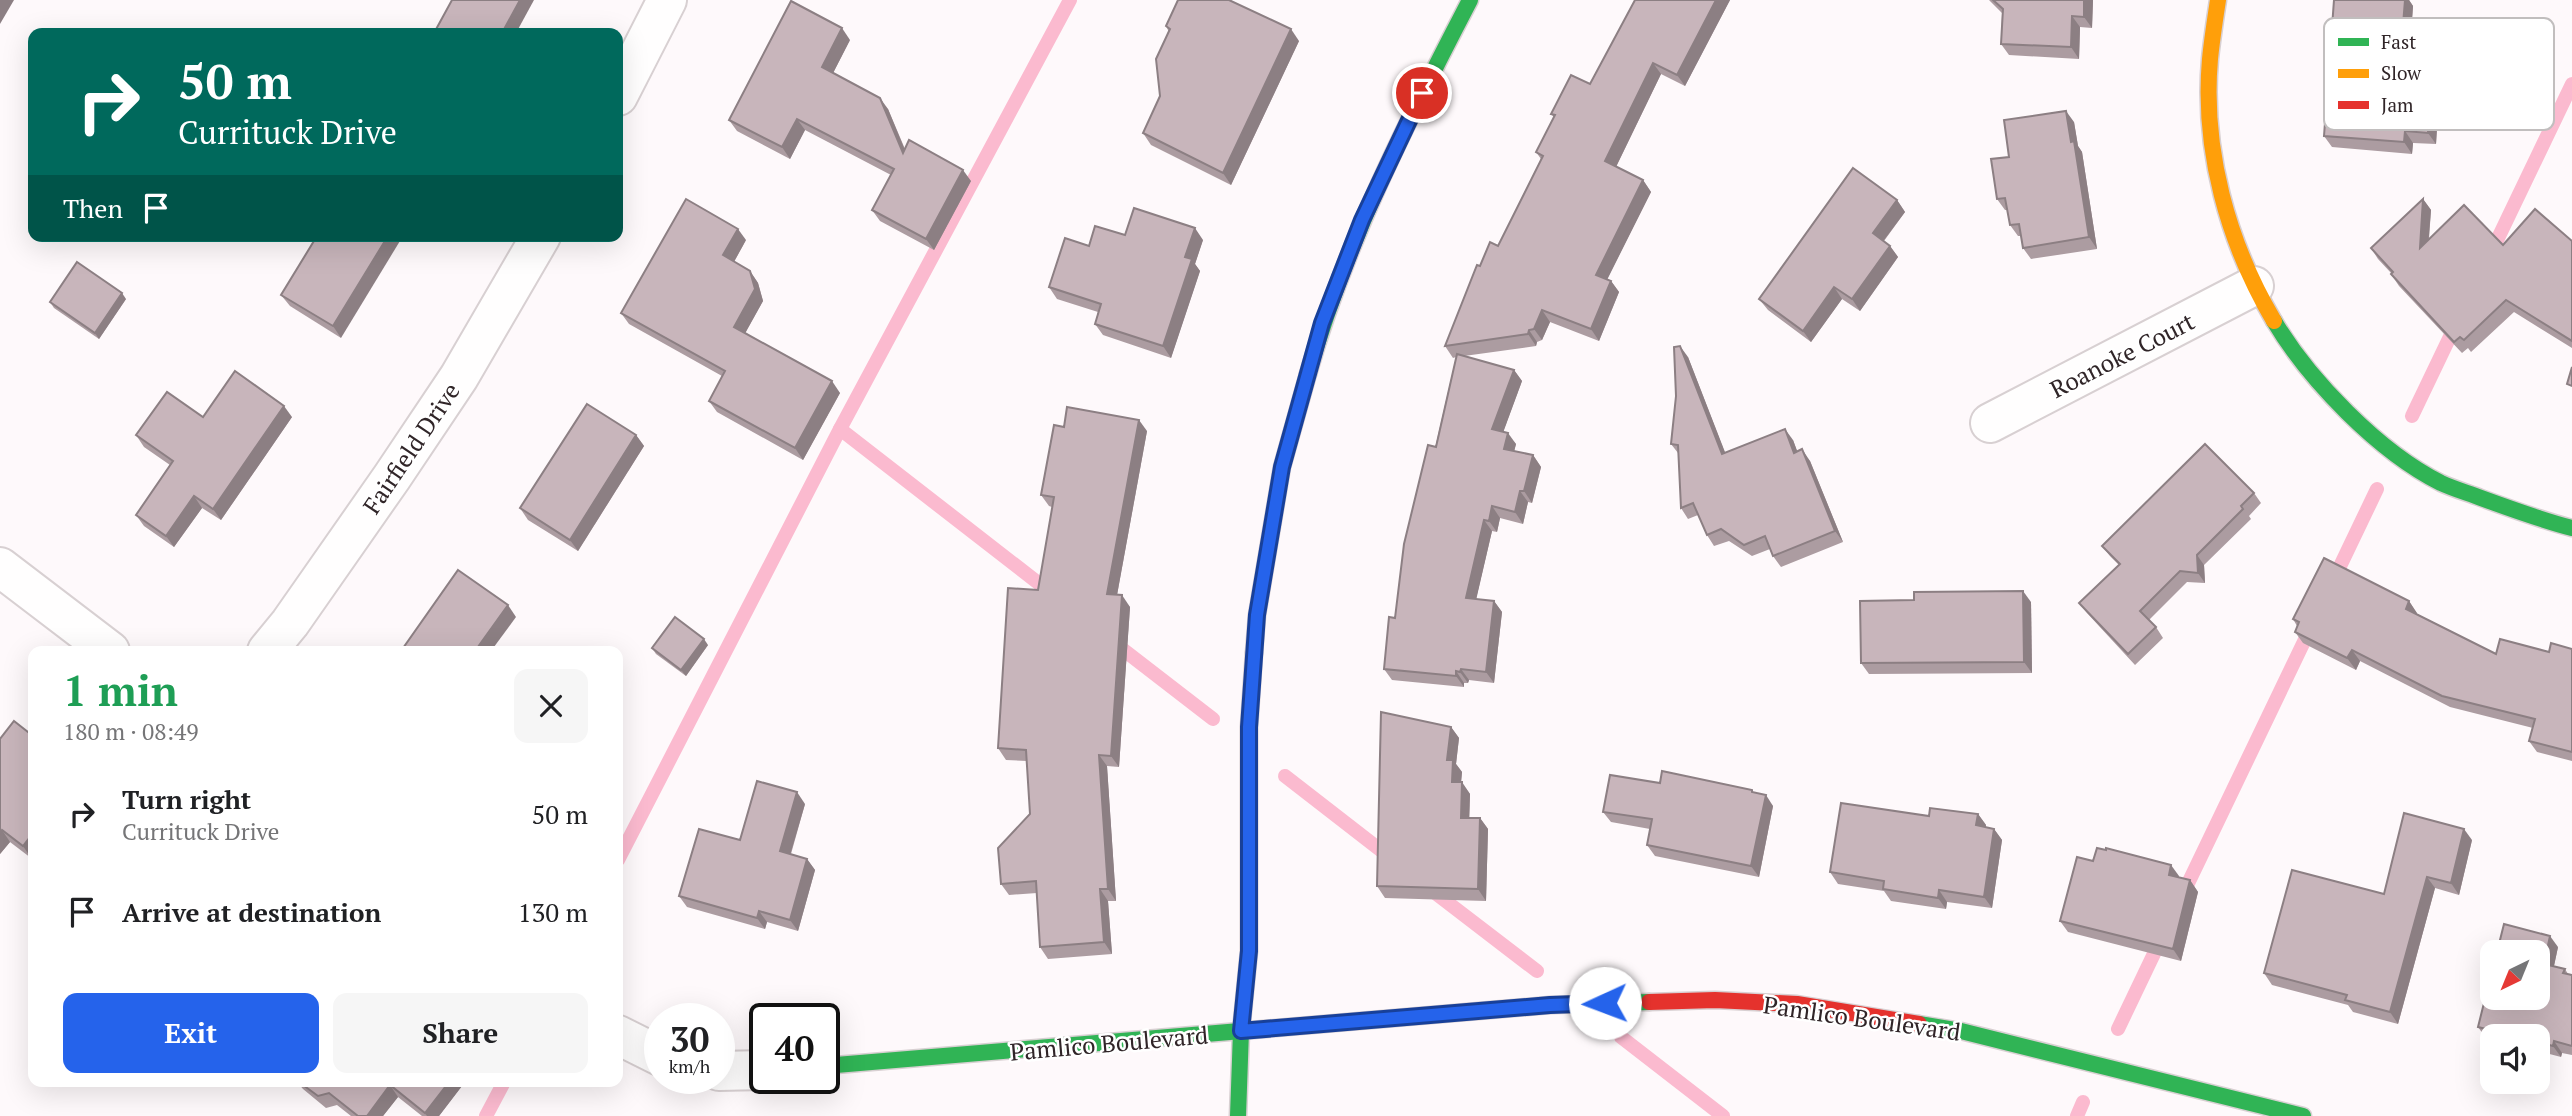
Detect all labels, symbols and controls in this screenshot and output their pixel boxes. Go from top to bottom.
legend [2324,18,2554,130]
text: Fast [2381,29,2416,54]
text: 50 m [178,48,292,113]
icon: right [63,56,154,147]
text: Slow [2381,60,2422,85]
pin [1392,63,1452,123]
icon: arrive [1403,74,1441,112]
text: Jam [2381,92,2414,117]
text: Currituck Drive [178,111,397,153]
icon: arrive [137,189,175,227]
text: Then [63,191,123,225]
street label: Roanoke Court [2044,305,2200,405]
street label: Fairfield Drive [355,376,467,520]
text: 1 min [63,662,178,718]
button: close [514,669,588,743]
text: 180 m · 08:49 [63,716,198,747]
text: Turn right [122,782,251,816]
icon: right [63,795,101,833]
text: 50 m [532,797,588,831]
text: Currituck Drive [122,816,279,847]
icon: arrive [63,893,101,931]
text: Arrive at destination [122,895,381,929]
text: 130 m [518,895,588,929]
north arrow [2480,940,2550,1010]
map controls [2480,940,2550,1094]
position arrow [1568,966,1642,1040]
street label: Pamlico Boulevard [1761,988,1963,1048]
button: Exit [63,993,319,1073]
button: Share [333,993,588,1073]
speed limit sign: 40 [749,1003,840,1094]
text: 30 [670,1016,709,1062]
street label: Pamlico Boulevard [1009,1018,1209,1068]
button: sound [2480,1024,2550,1094]
text: km/h [669,1054,710,1078]

